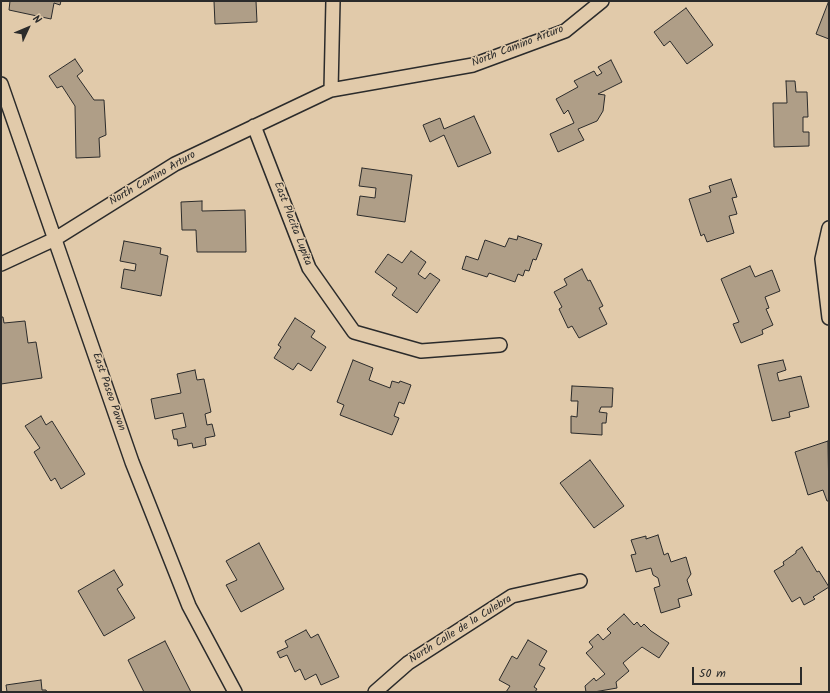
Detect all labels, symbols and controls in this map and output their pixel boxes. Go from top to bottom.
north arrow [8,8,48,48]
text: N [28,11,46,28]
street label: North Camino Arturo [470,23,566,71]
street label: North Camino Arturo [107,149,199,209]
street label: East Placita Lupita [270,180,314,268]
street label: East Paseo Pavon [88,351,128,433]
street label: North Calle de la Culebra [407,593,515,667]
scale bar [694,659,804,685]
text: 50 m [699,664,726,683]

